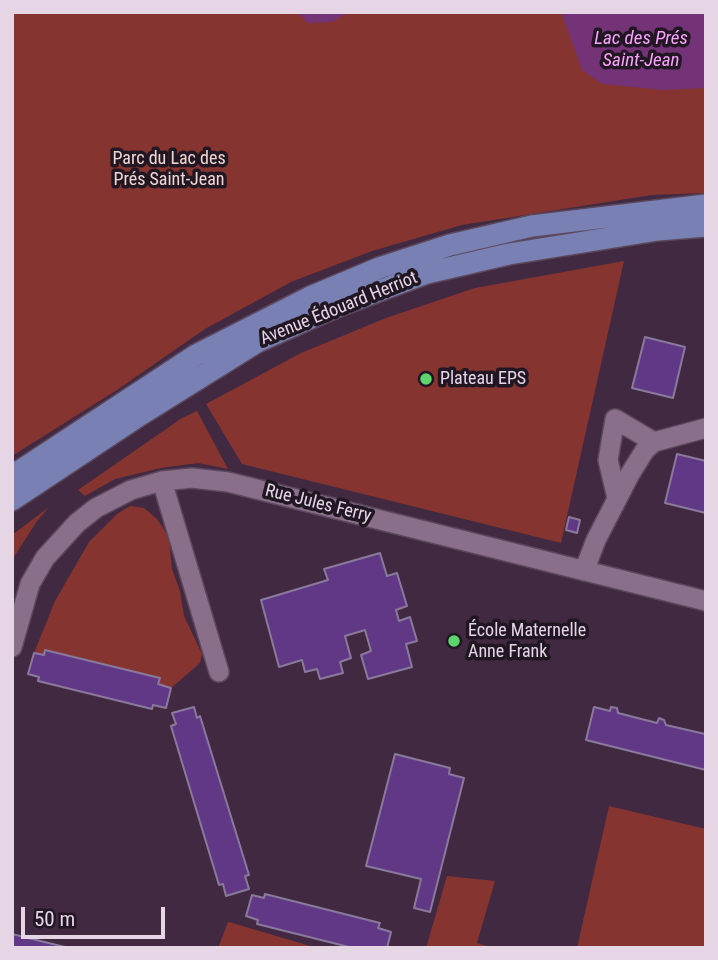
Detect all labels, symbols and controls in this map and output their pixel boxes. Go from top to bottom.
water label: Lac des Prés Saint-Jean [594,28,688,72]
park label: Parc du Lac des Prés Saint-Jean [112,148,226,190]
street label: Avenue Édouard Herriot [257,268,421,350]
place label: Plateau EPS [440,368,526,390]
marker: Plateau EPS [418,371,434,387]
street label: Rue Jules Ferry [263,480,373,528]
place label: École Maternelle Anne Frank [468,620,586,662]
marker: École Maternelle Anne Frank [446,633,462,649]
scale bar [24,894,168,938]
text: 50 m [34,907,75,931]

